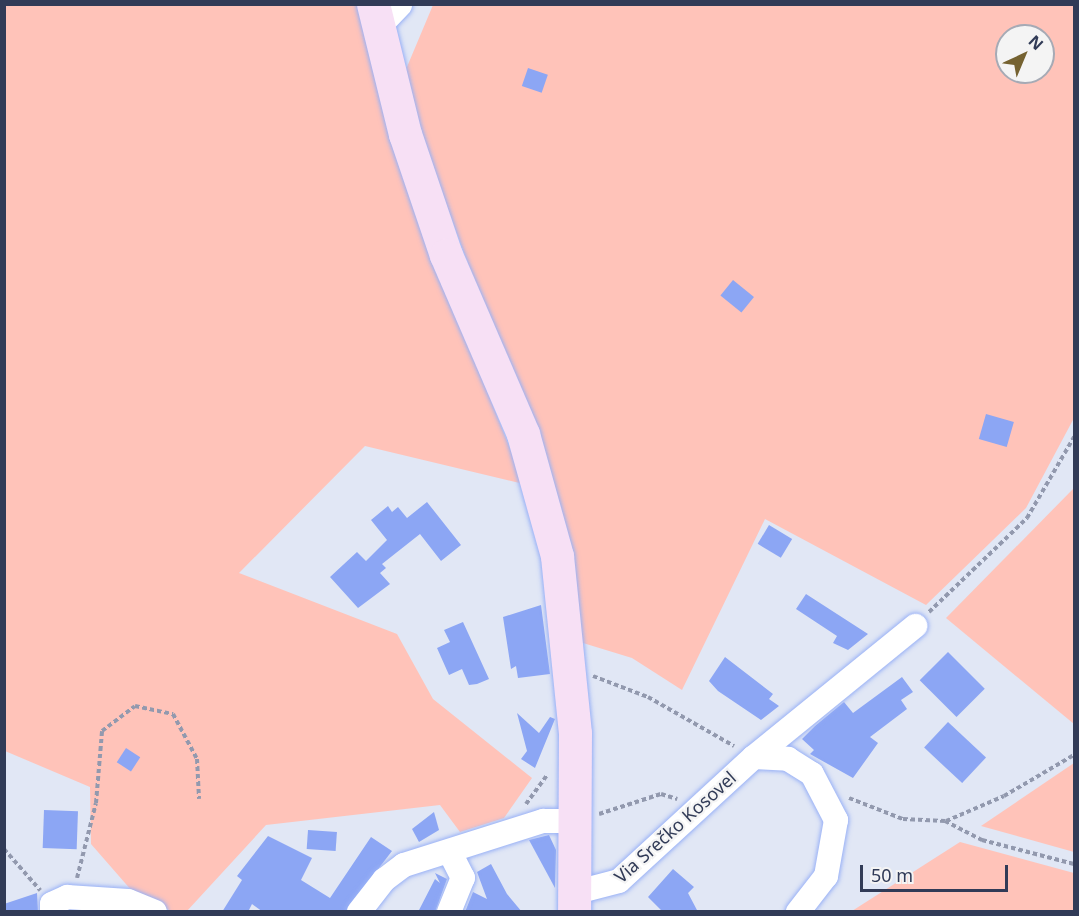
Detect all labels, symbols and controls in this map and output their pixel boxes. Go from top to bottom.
north arrow [995,24,1055,84]
text: N [1024,30,1048,55]
street label: Via Srečko Kosovel [610,767,740,887]
scale bar [863,853,1012,891]
text: 50 m [871,863,913,887]

